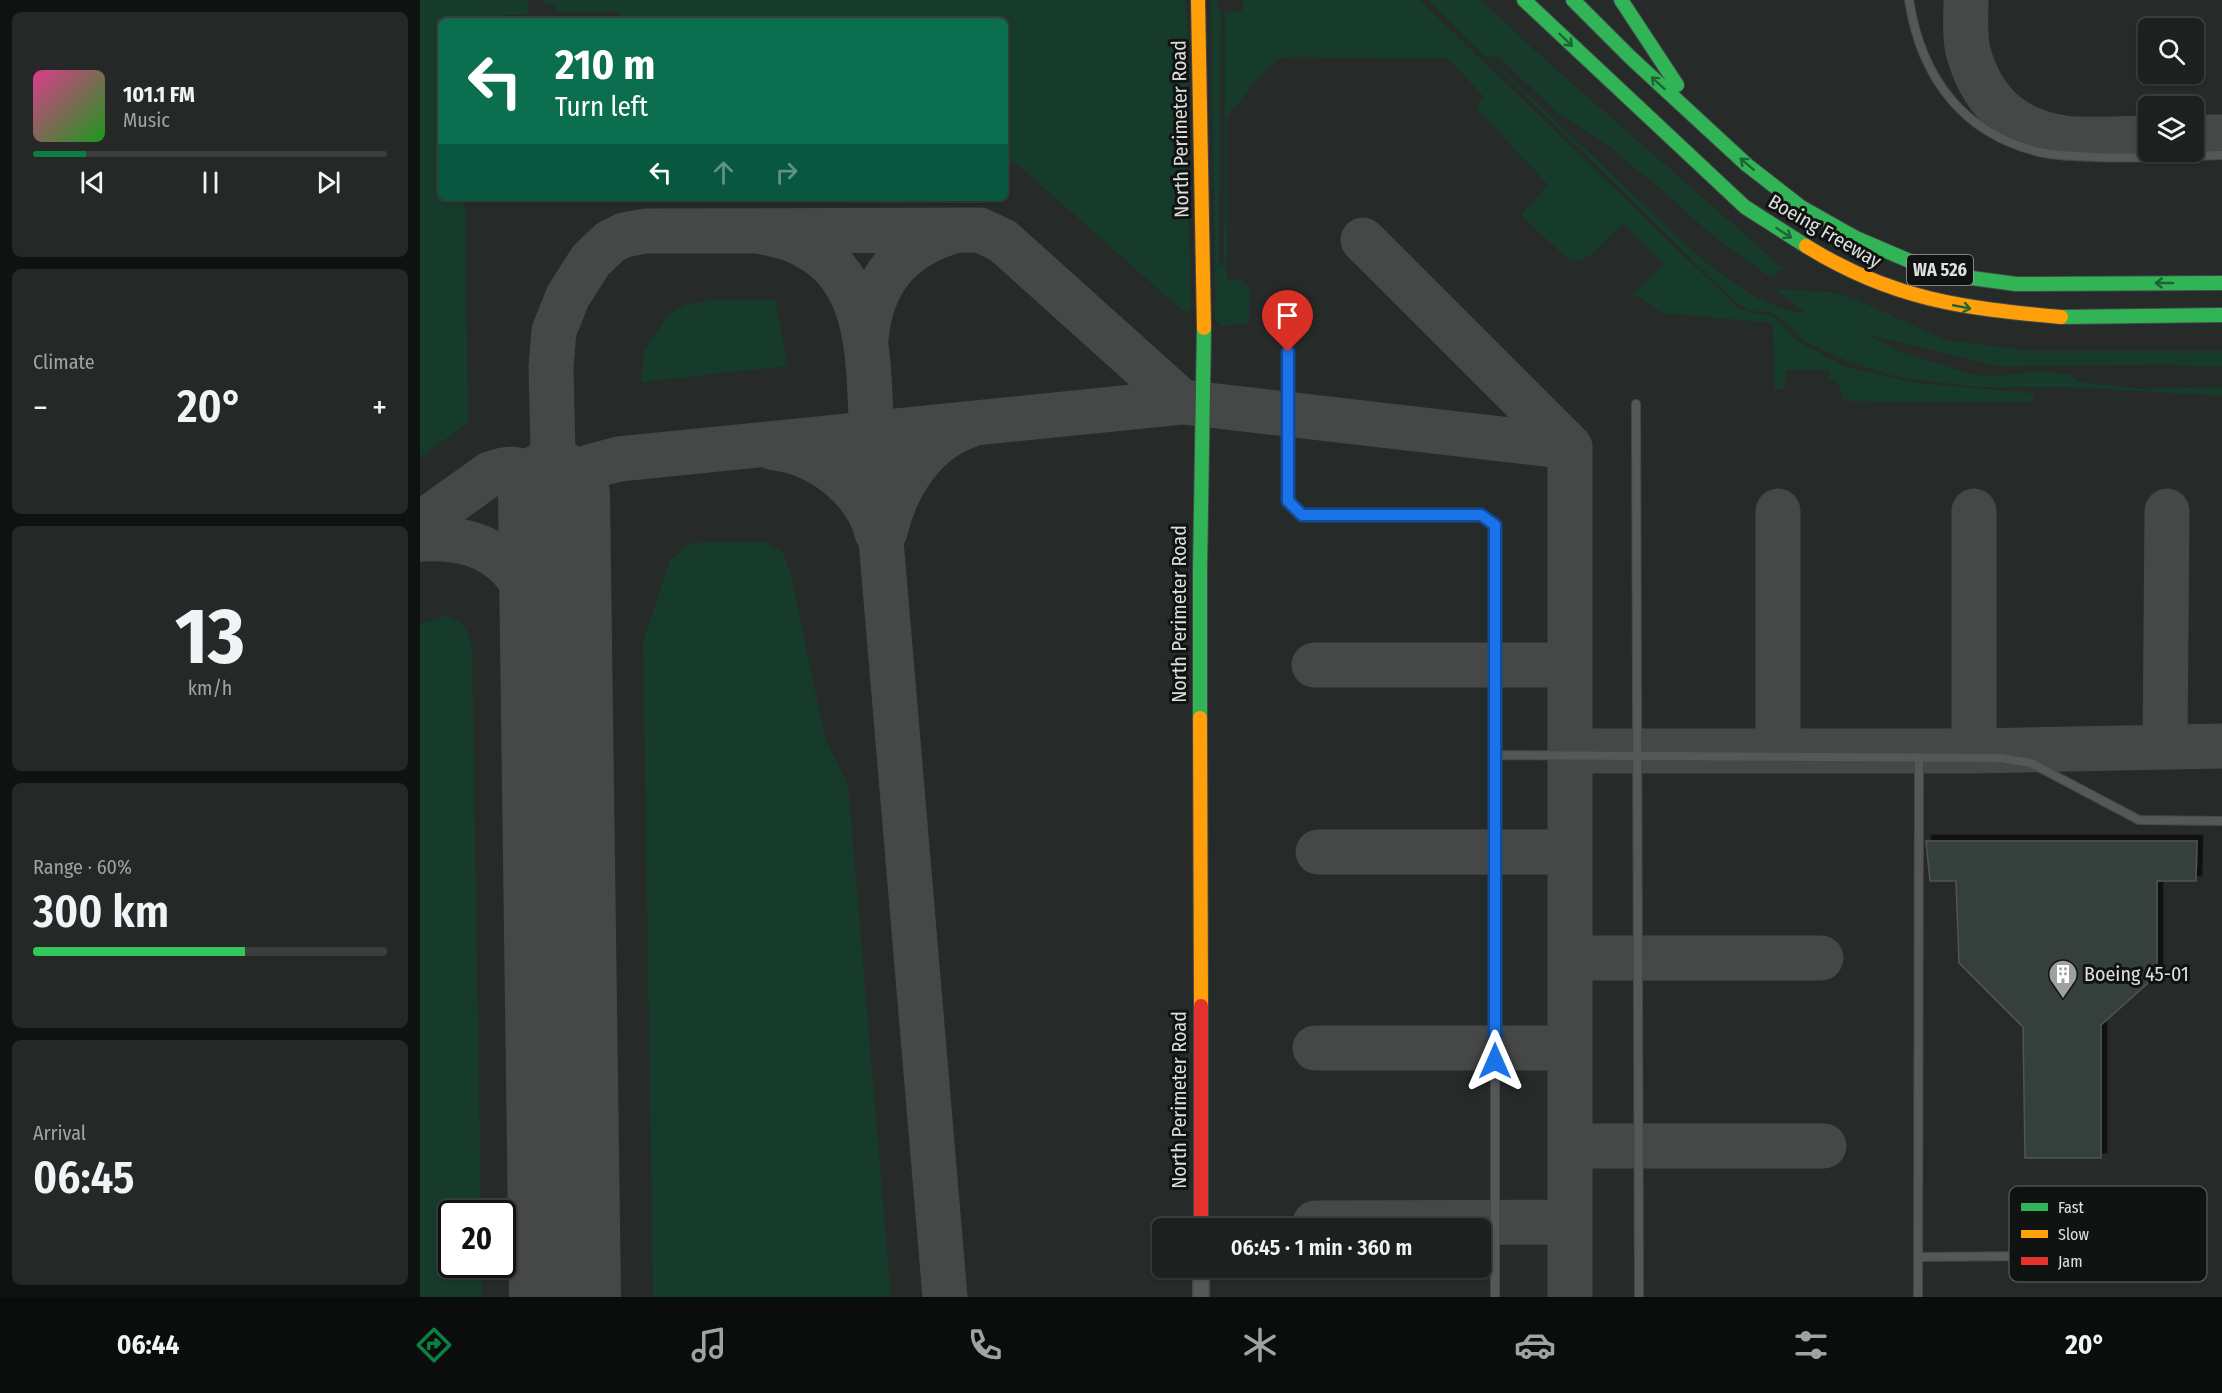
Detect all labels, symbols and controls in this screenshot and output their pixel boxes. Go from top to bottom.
map controls [2138,18,2204,162]
button: search [2138,18,2204,84]
one-way arrow [1559,33,1574,48]
text: 210 m [555,40,655,90]
street label: North Perimeter Road [1166,40,1194,218]
icon: left [456,42,534,120]
one-way arrow [1651,76,1666,90]
text: 101.1 FM [123,81,195,108]
text: Turn left [555,91,648,123]
button: layers [2138,96,2204,162]
text: Music [123,108,170,132]
icon: left [644,156,677,189]
icon: ahead [707,156,740,189]
icon: right [770,156,803,189]
one-way arrow [1740,157,1755,171]
icon: previous [76,166,109,199]
icon: pause [194,166,227,199]
icon: next [312,166,345,199]
street label: Boeing Freeway [1764,189,1886,273]
one-way arrow [1775,226,1792,239]
road number: WA 526 [1907,255,1973,285]
one-way arrow [2154,277,2174,289]
pin [1262,290,1313,352]
icon: arrive [1271,299,1304,332]
one-way arrow [1952,302,1972,313]
text: Climate [33,350,95,374]
text: 20° [177,380,243,434]
text: − [33,388,48,428]
text: + [372,388,387,428]
street label: North Perimeter Road [1167,525,1191,703]
text: 13 [175,590,245,684]
text: km/h [188,676,232,700]
text: Range · 60% [33,855,132,879]
text: 300 km [33,885,169,939]
building icon: Boeing 45-01 [2047,958,2079,1000]
place label: Boeing 45-01 [2084,962,2189,986]
street label: North Perimeter Road [1167,1011,1191,1189]
position arrow [1463,1029,1527,1093]
text: Arrival [33,1121,86,1145]
text: 06:45 [33,1151,135,1205]
legend [2009,1186,2207,1282]
text: Fast [2058,1198,2085,1217]
speed limit sign: 20 [438,1200,516,1278]
text: Slow [2058,1225,2089,1244]
text: 06:45 · 1 min · 360 m [1231,1234,1412,1261]
text: Jam [2058,1252,2083,1271]
icon: directions [413,1324,455,1366]
icon: music [688,1324,730,1366]
icon: phone [964,1324,1006,1366]
icon: climate [1239,1324,1281,1366]
icon: car [1514,1324,1556,1366]
icon: filters [1790,1324,1832,1366]
text: 06:44 [117,1329,179,1361]
text: 20° [2065,1329,2105,1361]

